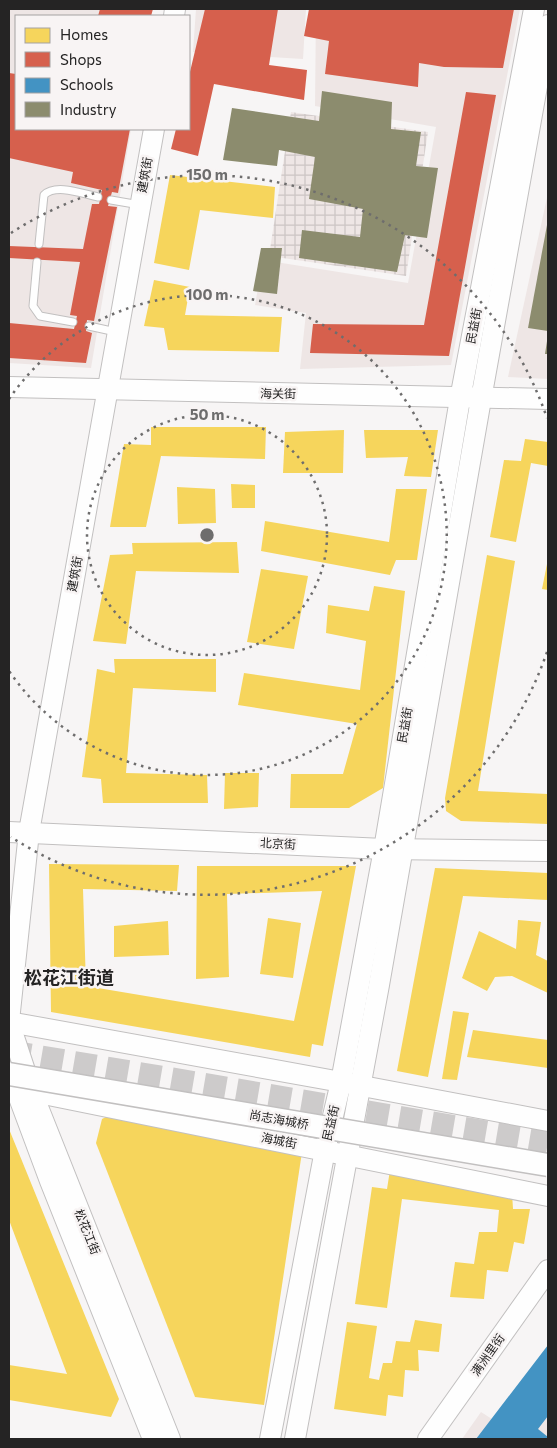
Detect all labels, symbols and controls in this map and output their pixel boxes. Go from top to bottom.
legend [15,15,190,130]
text: Homes [60,25,108,43]
text: Shops [60,50,102,68]
text: Schools [60,75,114,93]
text: Industry [60,100,117,118]
street label: 建筑街 [134,156,154,194]
text: 150 m [186,165,228,183]
text: 100 m [186,285,228,303]
street label: 民益街 [463,307,483,345]
street label: 海关街 [260,386,296,400]
text: 50 m [190,405,224,423]
centre of rings [198,526,216,544]
street label: 建筑街 [64,555,84,593]
street label: 民益街 [394,706,414,744]
street label: 北京街 [260,835,296,851]
district label: 松花江街道 [24,966,114,988]
street label: 民益街 [319,1104,341,1142]
street label: 尚志海城桥 [248,1107,310,1131]
street label: 海城街 [260,1130,298,1150]
street label: 松花江街 [72,1207,103,1257]
street label: 满洲里街 [468,1331,507,1378]

